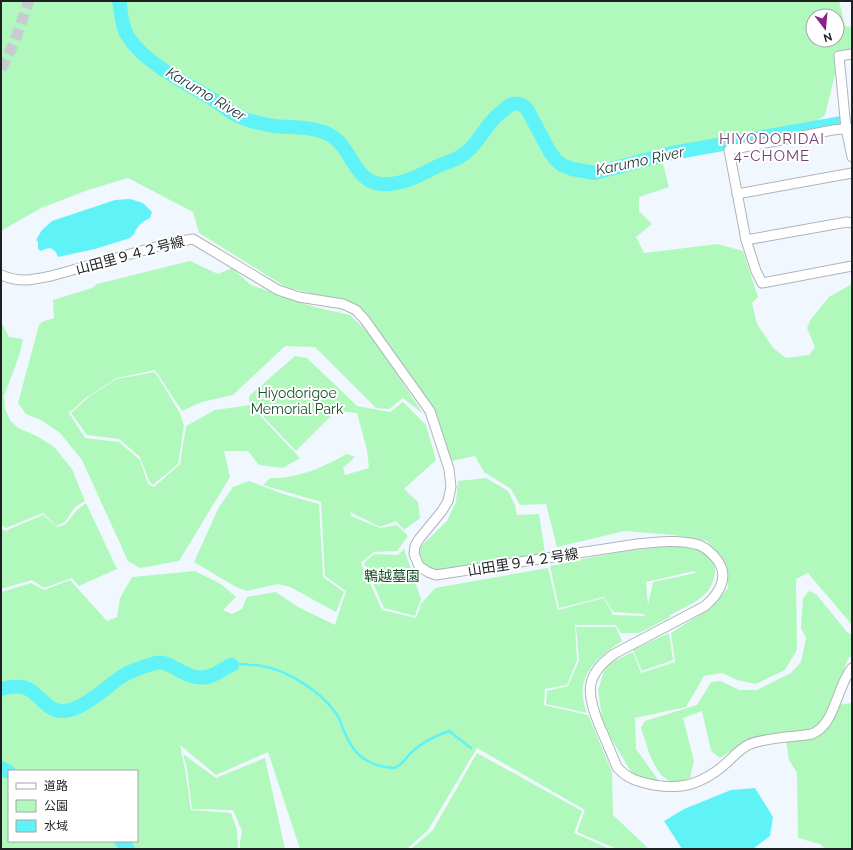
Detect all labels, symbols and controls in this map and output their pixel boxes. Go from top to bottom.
north arrow [805,8,845,48]
text: N [822,30,833,45]
water label: Karumo River [163,63,250,125]
district label: HIYODORIDAI 4-CHOME [719,130,825,165]
water label: Karumo River [594,143,687,179]
street label: 山田里９４２号線 [74,233,186,277]
park label: Hiyodorigoe Memorial Park [251,385,344,417]
street label: 山田里９４２号線 [466,545,580,579]
park label: 鵯越墓園 [364,568,420,584]
legend [8,770,138,842]
text: 道路 [44,779,68,793]
text: 公園 [44,799,68,813]
text: 水域 [44,819,68,833]

